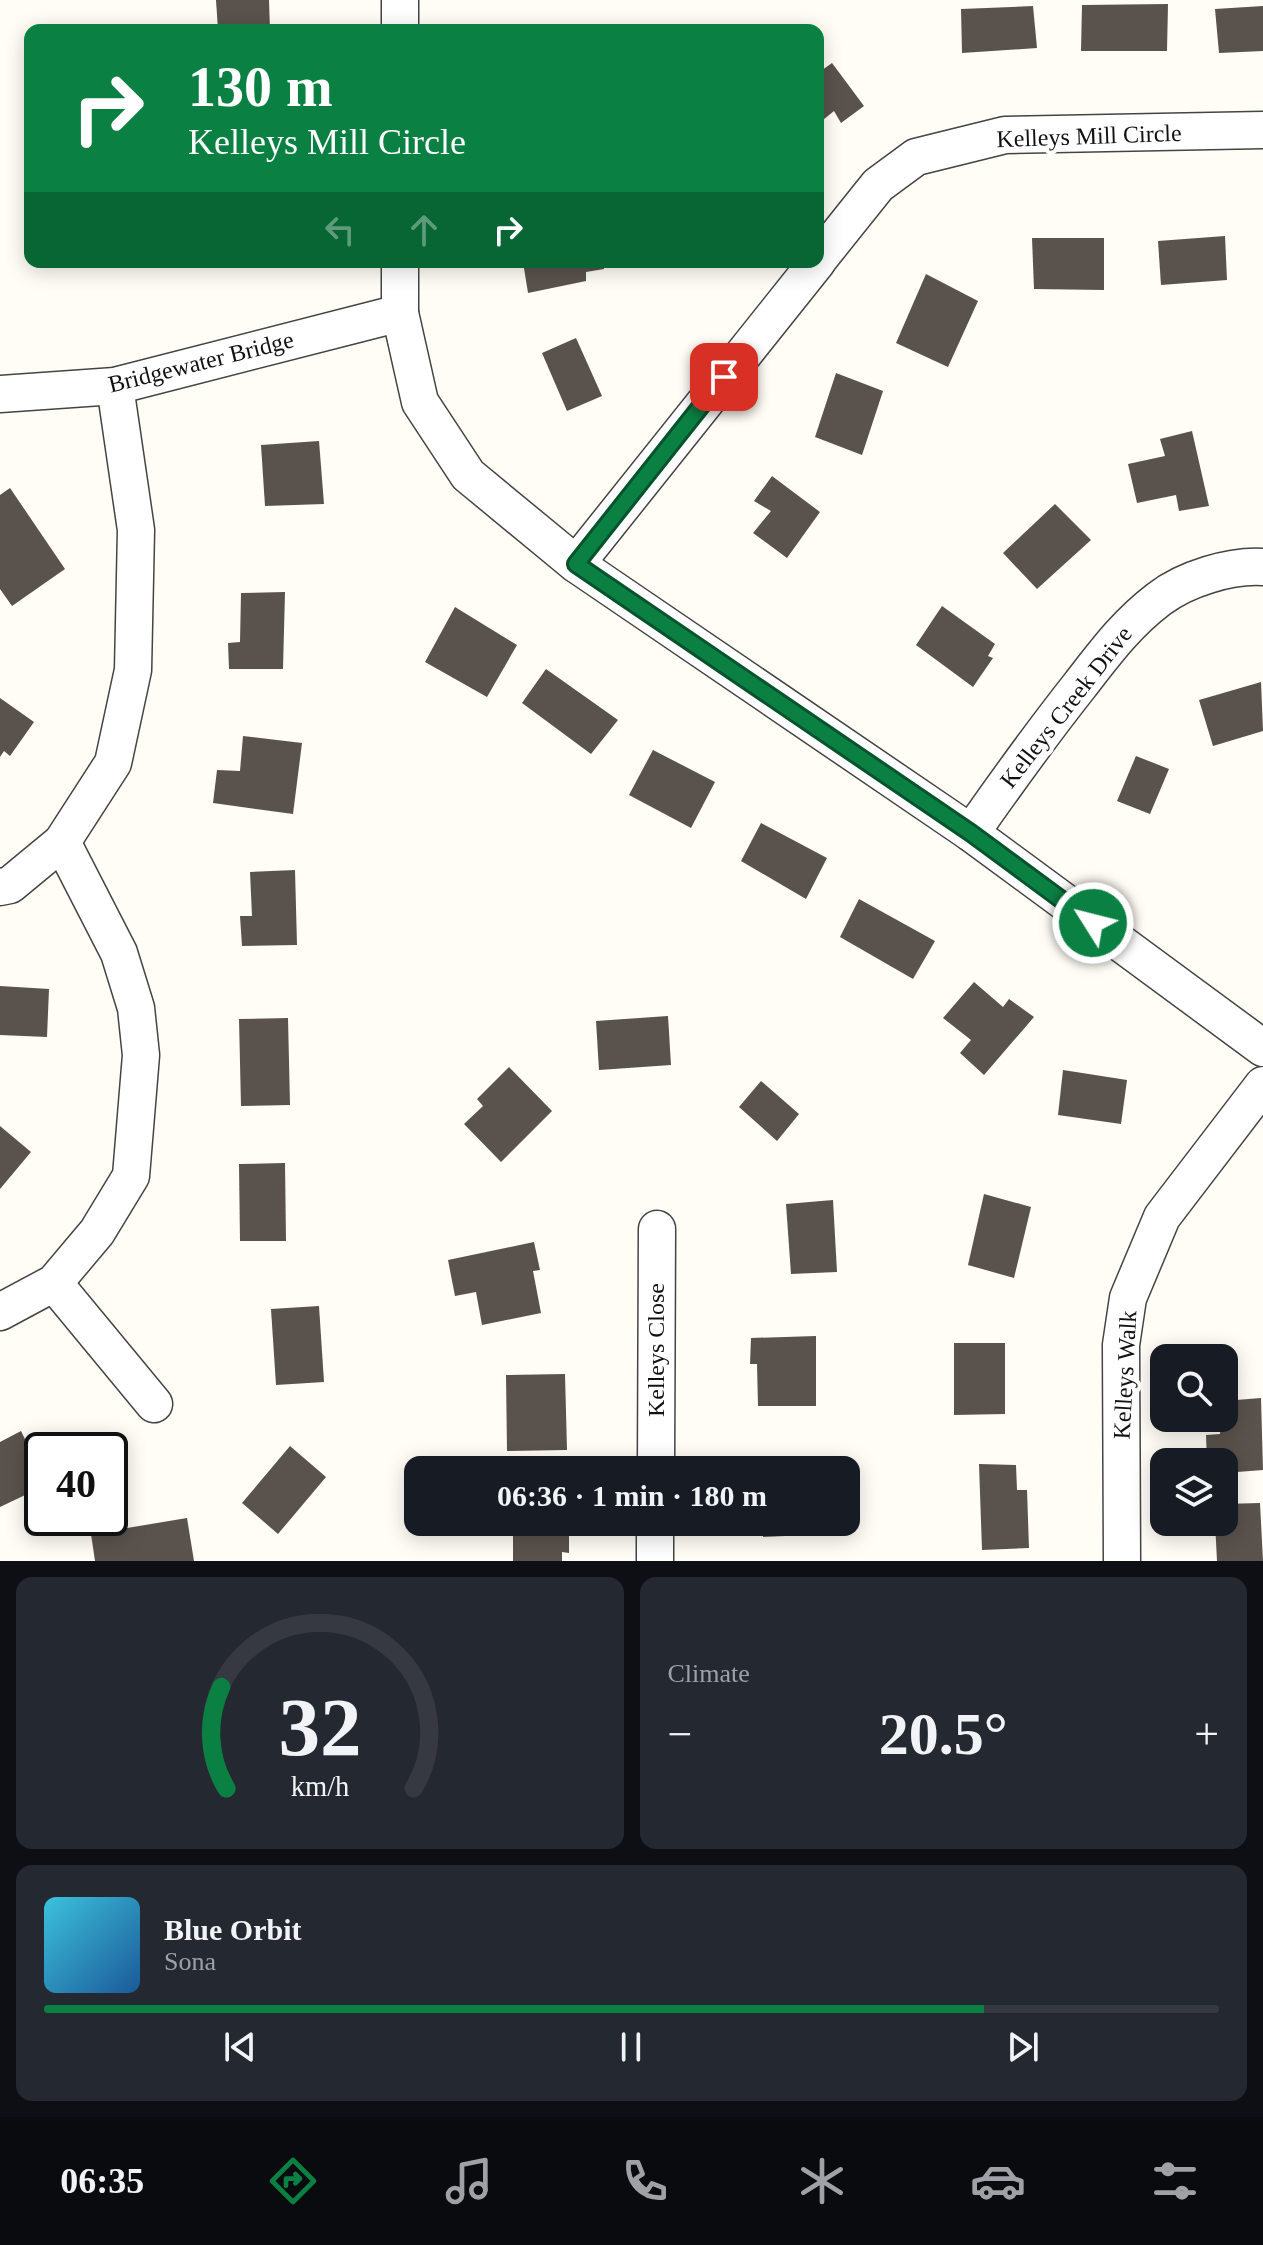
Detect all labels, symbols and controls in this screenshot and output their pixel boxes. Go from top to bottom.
icon: right [56,56,160,160]
text: 130 m [188,56,333,118]
street label: Kelleys Mill Circle [996,120,1182,152]
text: Kelleys Mill Circle [188,122,466,162]
icon: left [318,208,362,252]
icon: ahead [402,208,446,252]
icon: right [486,208,530,252]
street label: Bridgewater Bridge [106,326,296,398]
pin [690,343,758,411]
icon: arrive [702,355,746,399]
street label: Kelleys Creek Drive [995,621,1137,793]
position arrow [1051,881,1135,965]
street label: Kelleys Close [643,1283,669,1417]
street label: Kelleys Walk [1109,1310,1141,1440]
map controls [1150,1344,1238,1536]
button: search [1150,1344,1238,1432]
speed limit sign: 40 [24,1432,128,1536]
button: layers [1150,1448,1238,1536]
text: 06:36 · 1 min · 180 m [497,1479,767,1512]
text: Climate [668,1659,750,1688]
text: 32 [278,1681,361,1773]
text: 20.5° [879,1701,1008,1767]
text: − [668,1710,692,1759]
text: + [1194,1710,1219,1759]
text: km/h [290,1771,349,1802]
text: Blue Orbit [164,1913,302,1946]
text: Sona [164,1947,216,1976]
icon: previous [218,2025,262,2069]
icon: pause [609,2025,653,2069]
icon: next [1001,2025,1045,2069]
icon: directions [265,2153,321,2209]
icon: music [441,2153,497,2209]
icon: phone [617,2153,673,2209]
icon: climate [794,2153,850,2209]
icon: car [970,2153,1026,2209]
icon: filters [1147,2153,1203,2209]
text: 06:35 [60,2161,144,2201]

